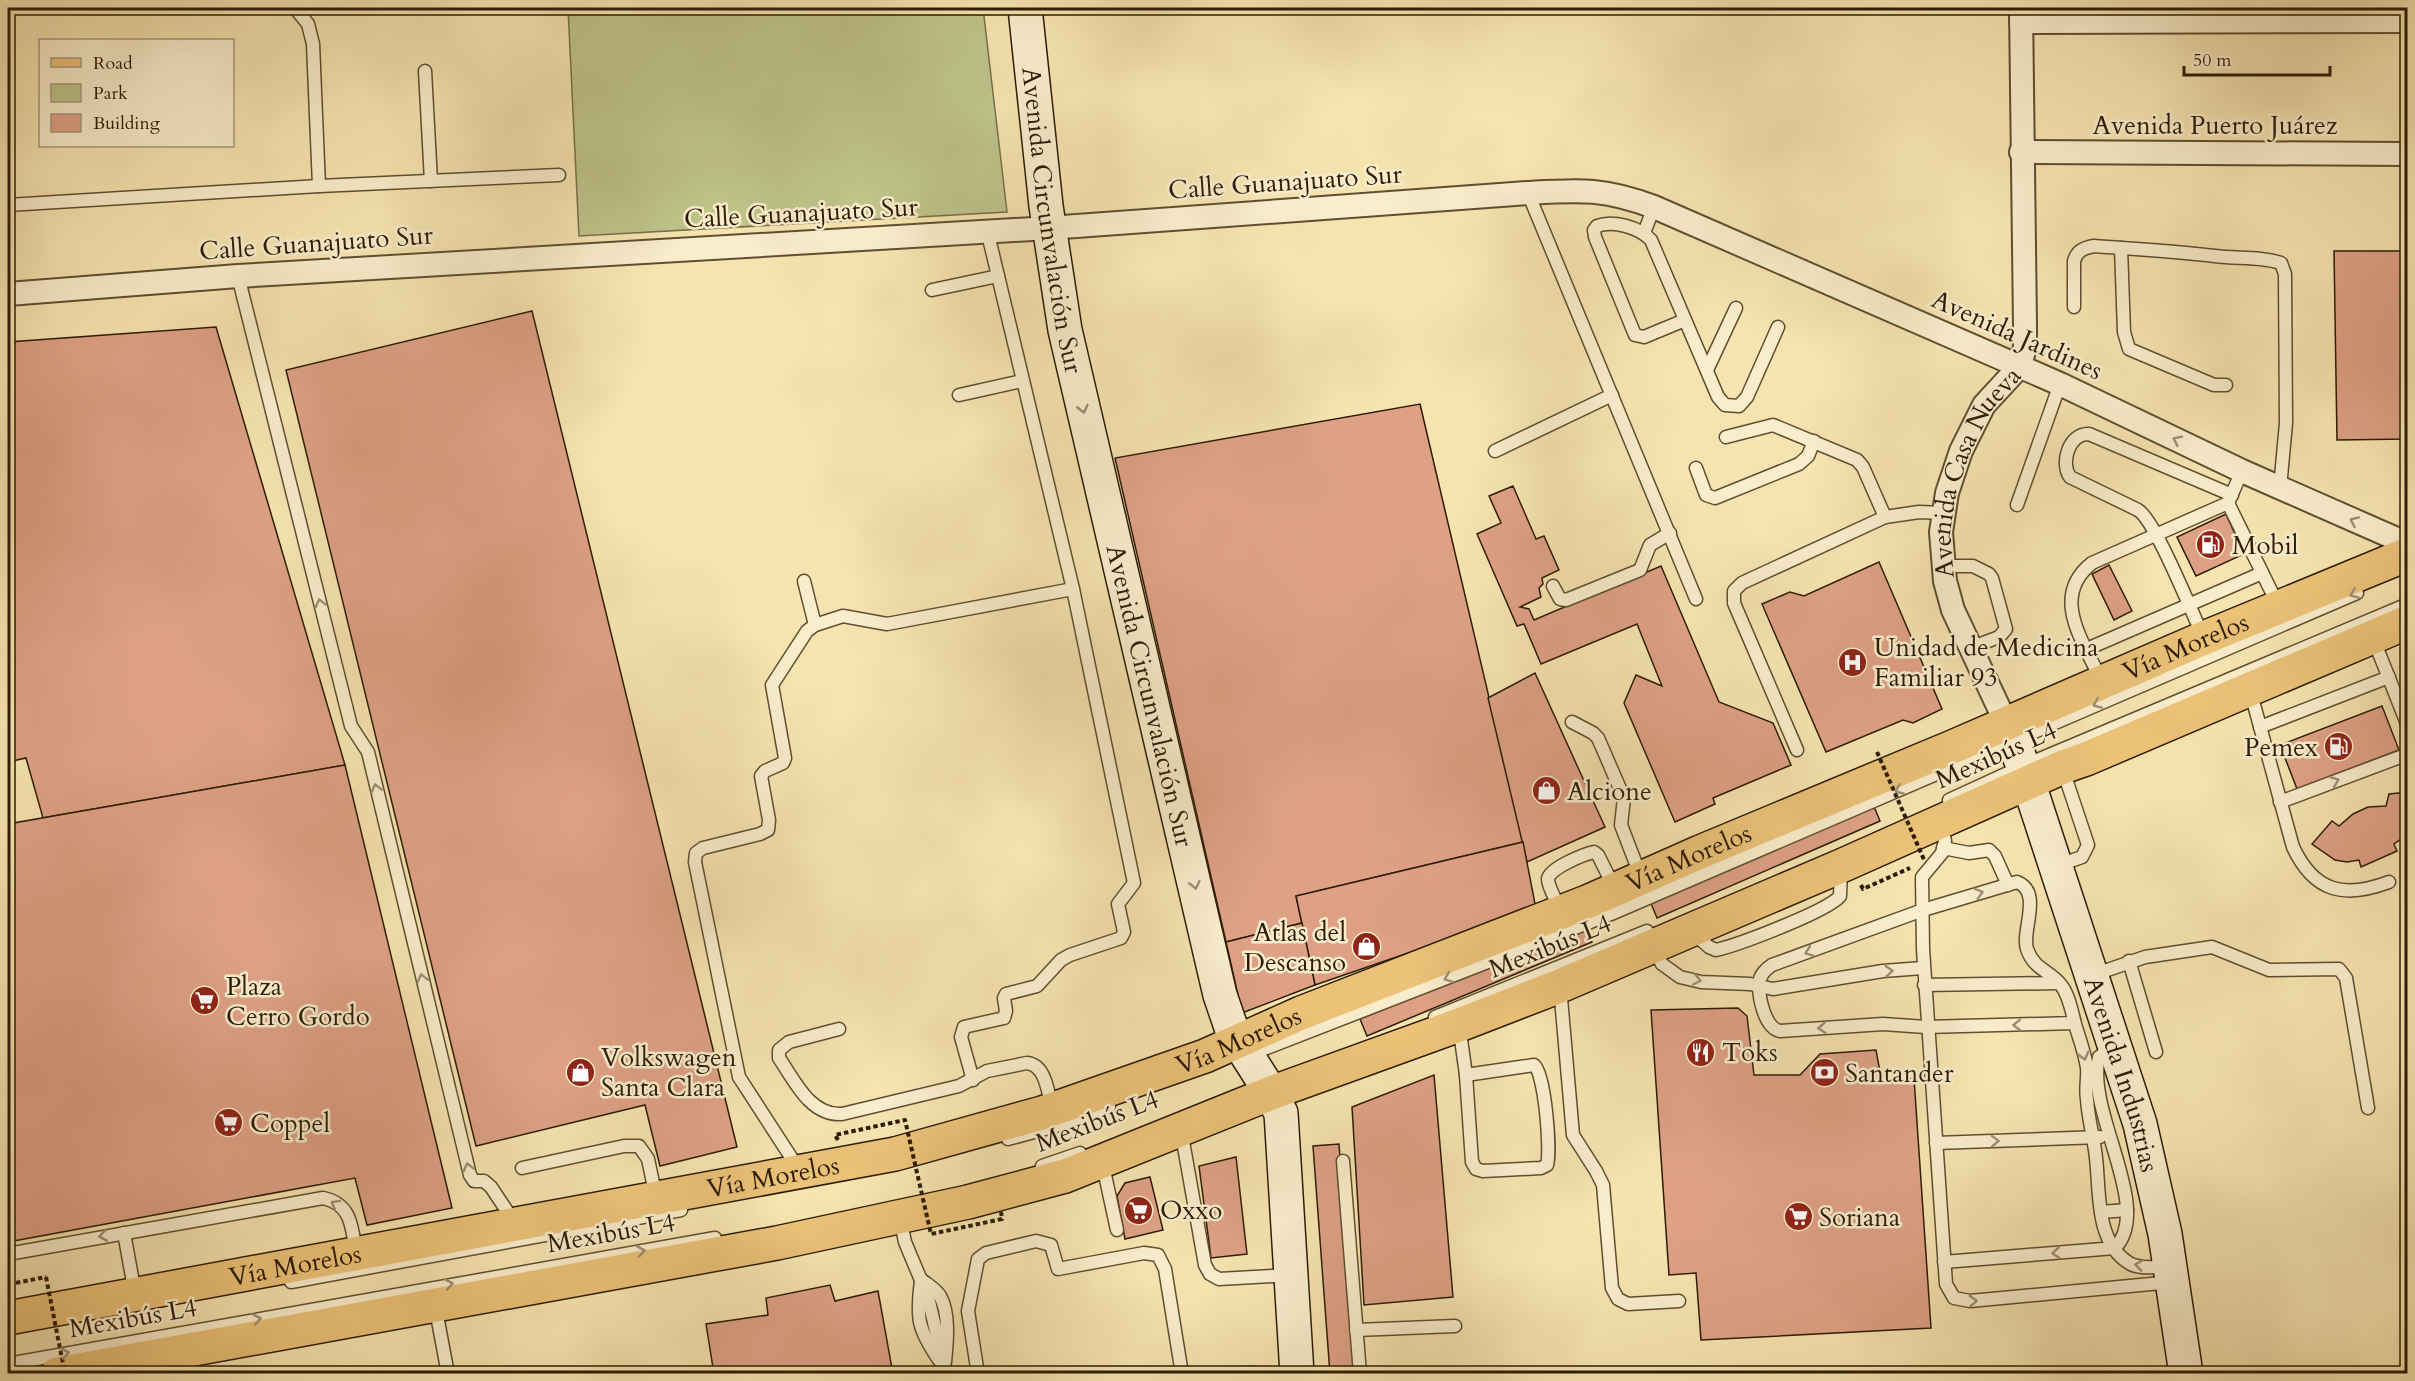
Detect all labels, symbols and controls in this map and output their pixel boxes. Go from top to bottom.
legend [39,39,234,147]
scale bar [2184,39,2330,77]
text: 50 m [2193,48,2232,73]
text: Road [93,51,133,76]
street label: Avenida Circunvalación Sur [1014,65,1092,377]
text: Park [93,81,128,106]
street label: Avenida Puerto Juárez [2093,108,2338,143]
text: Building [93,111,161,136]
street label: Calle Guanajuato Sur [1167,156,1403,208]
street label: Calle Guanajuato Sur [683,189,919,237]
street label: Calle Guanajuato Sur [198,217,434,269]
street label: Avenida Jardines [1926,282,2108,388]
street label: Avenida Casa Nueva [1923,359,2029,580]
one-way arrow [1076,403,1089,413]
one-way arrow [2172,435,2183,447]
one-way arrow [2349,516,2360,528]
place label: Mobil [2232,528,2299,563]
fuel station icon: Mobil [2195,529,2227,561]
street label: Avenida Circunvalación Sur [1098,541,1202,851]
one-way arrow [2349,587,2360,599]
one-way arrow [315,598,328,608]
street label: Vía Morelos [2117,604,2254,689]
place label: Unidad de Medicina Familiar 93 [1874,630,2098,695]
hospital icon: Unidad de Medicina Familiar 93 [1837,646,1869,678]
one-way arrow [2092,697,2103,709]
street label: Mexibús L4 [1930,713,2062,797]
place label: Pemex [2244,730,2318,765]
fuel station icon: Pemex [2323,731,2355,763]
place label: Alcione [1567,774,1652,809]
shop icon: Alcione [1530,775,1562,807]
one-way arrow [2329,776,2340,788]
one-way arrow [371,783,384,793]
one-way arrow [1894,783,1905,795]
street label: Vía Morelos [1620,815,1757,900]
one-way arrow [1187,880,1200,890]
one-way arrow [1973,888,1984,900]
street label: Mexibús L4 [1483,906,1617,986]
place label: Atlas del Descanso [1244,915,1346,980]
shop icon: Atlas del Descanso [1351,931,1383,963]
one-way arrow [1804,945,1815,957]
one-way arrow [1885,965,1894,978]
place label: Plaza Cerro Gordo [226,969,370,1034]
one-way arrow [1443,971,1454,984]
street label: Avenida Industrias [2075,972,2168,1175]
one-way arrow [417,973,430,983]
one-way arrow [1691,973,1701,986]
supermarket icon: Plaza Cerro Gordo [189,985,221,1017]
street label: Vía Morelos [1171,998,1307,1083]
one-way arrow [2012,1018,2021,1031]
one-way arrow [1817,1021,1827,1034]
place label: Toks [1722,1035,1778,1070]
restaurant icon: Toks [1685,1036,1717,1068]
place label: Volkswagen Santa Clara [601,1040,737,1105]
one-way arrow [2077,1050,2089,1061]
shop icon: Volkswagen Santa Clara [564,1056,596,1088]
place label: Santander [1845,1056,1954,1091]
bank icon: Santander [1808,1057,1840,1089]
street label: Mexibús L4 [1030,1081,1164,1161]
place label: Coppel [250,1106,330,1141]
supermarket icon: Coppel [213,1107,245,1139]
one-way arrow [1990,1135,1999,1147]
street label: Vía Morelos [704,1147,842,1206]
one-way arrow [463,1162,476,1172]
place label: Oxxo [1160,1193,1222,1228]
supermarket icon: Oxxo [1123,1194,1155,1226]
one-way arrow [331,1200,341,1211]
place label: Soriana [1819,1200,1900,1235]
supermarket icon: Soriana [1782,1201,1814,1233]
street label: Mexibús L4 [544,1205,678,1261]
one-way arrow [98,1229,108,1242]
street label: Vía Morelos [226,1236,364,1294]
one-way arrow [636,1245,646,1257]
one-way arrow [2052,1246,2061,1259]
one-way arrow [2135,1259,2144,1271]
one-way arrow [444,1279,454,1291]
street label: Mexibús L4 [66,1290,200,1346]
one-way arrow [1969,1294,1978,1307]
one-way arrow [252,1313,262,1326]
one-way arrow [60,1348,70,1360]

